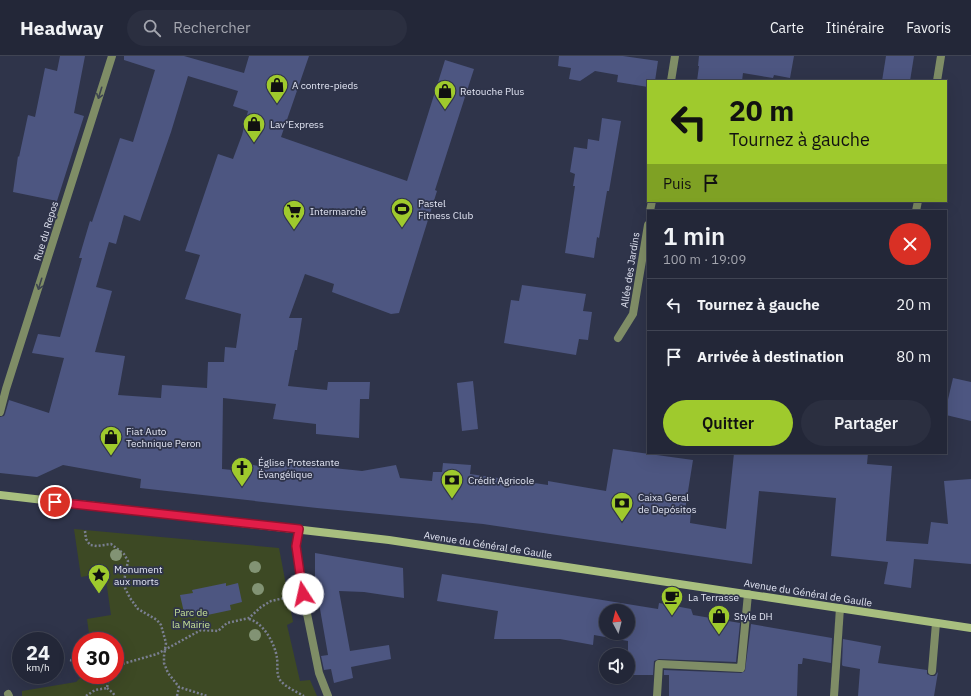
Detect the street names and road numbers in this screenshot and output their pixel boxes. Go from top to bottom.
street label: Rue du Repos [31,199,61,262]
street label: Allée des Jardins [618,231,642,309]
street label: Avenue du Général de Gaulle [423,528,554,562]
street label: Avenue du Général de Gaulle [743,576,874,610]

